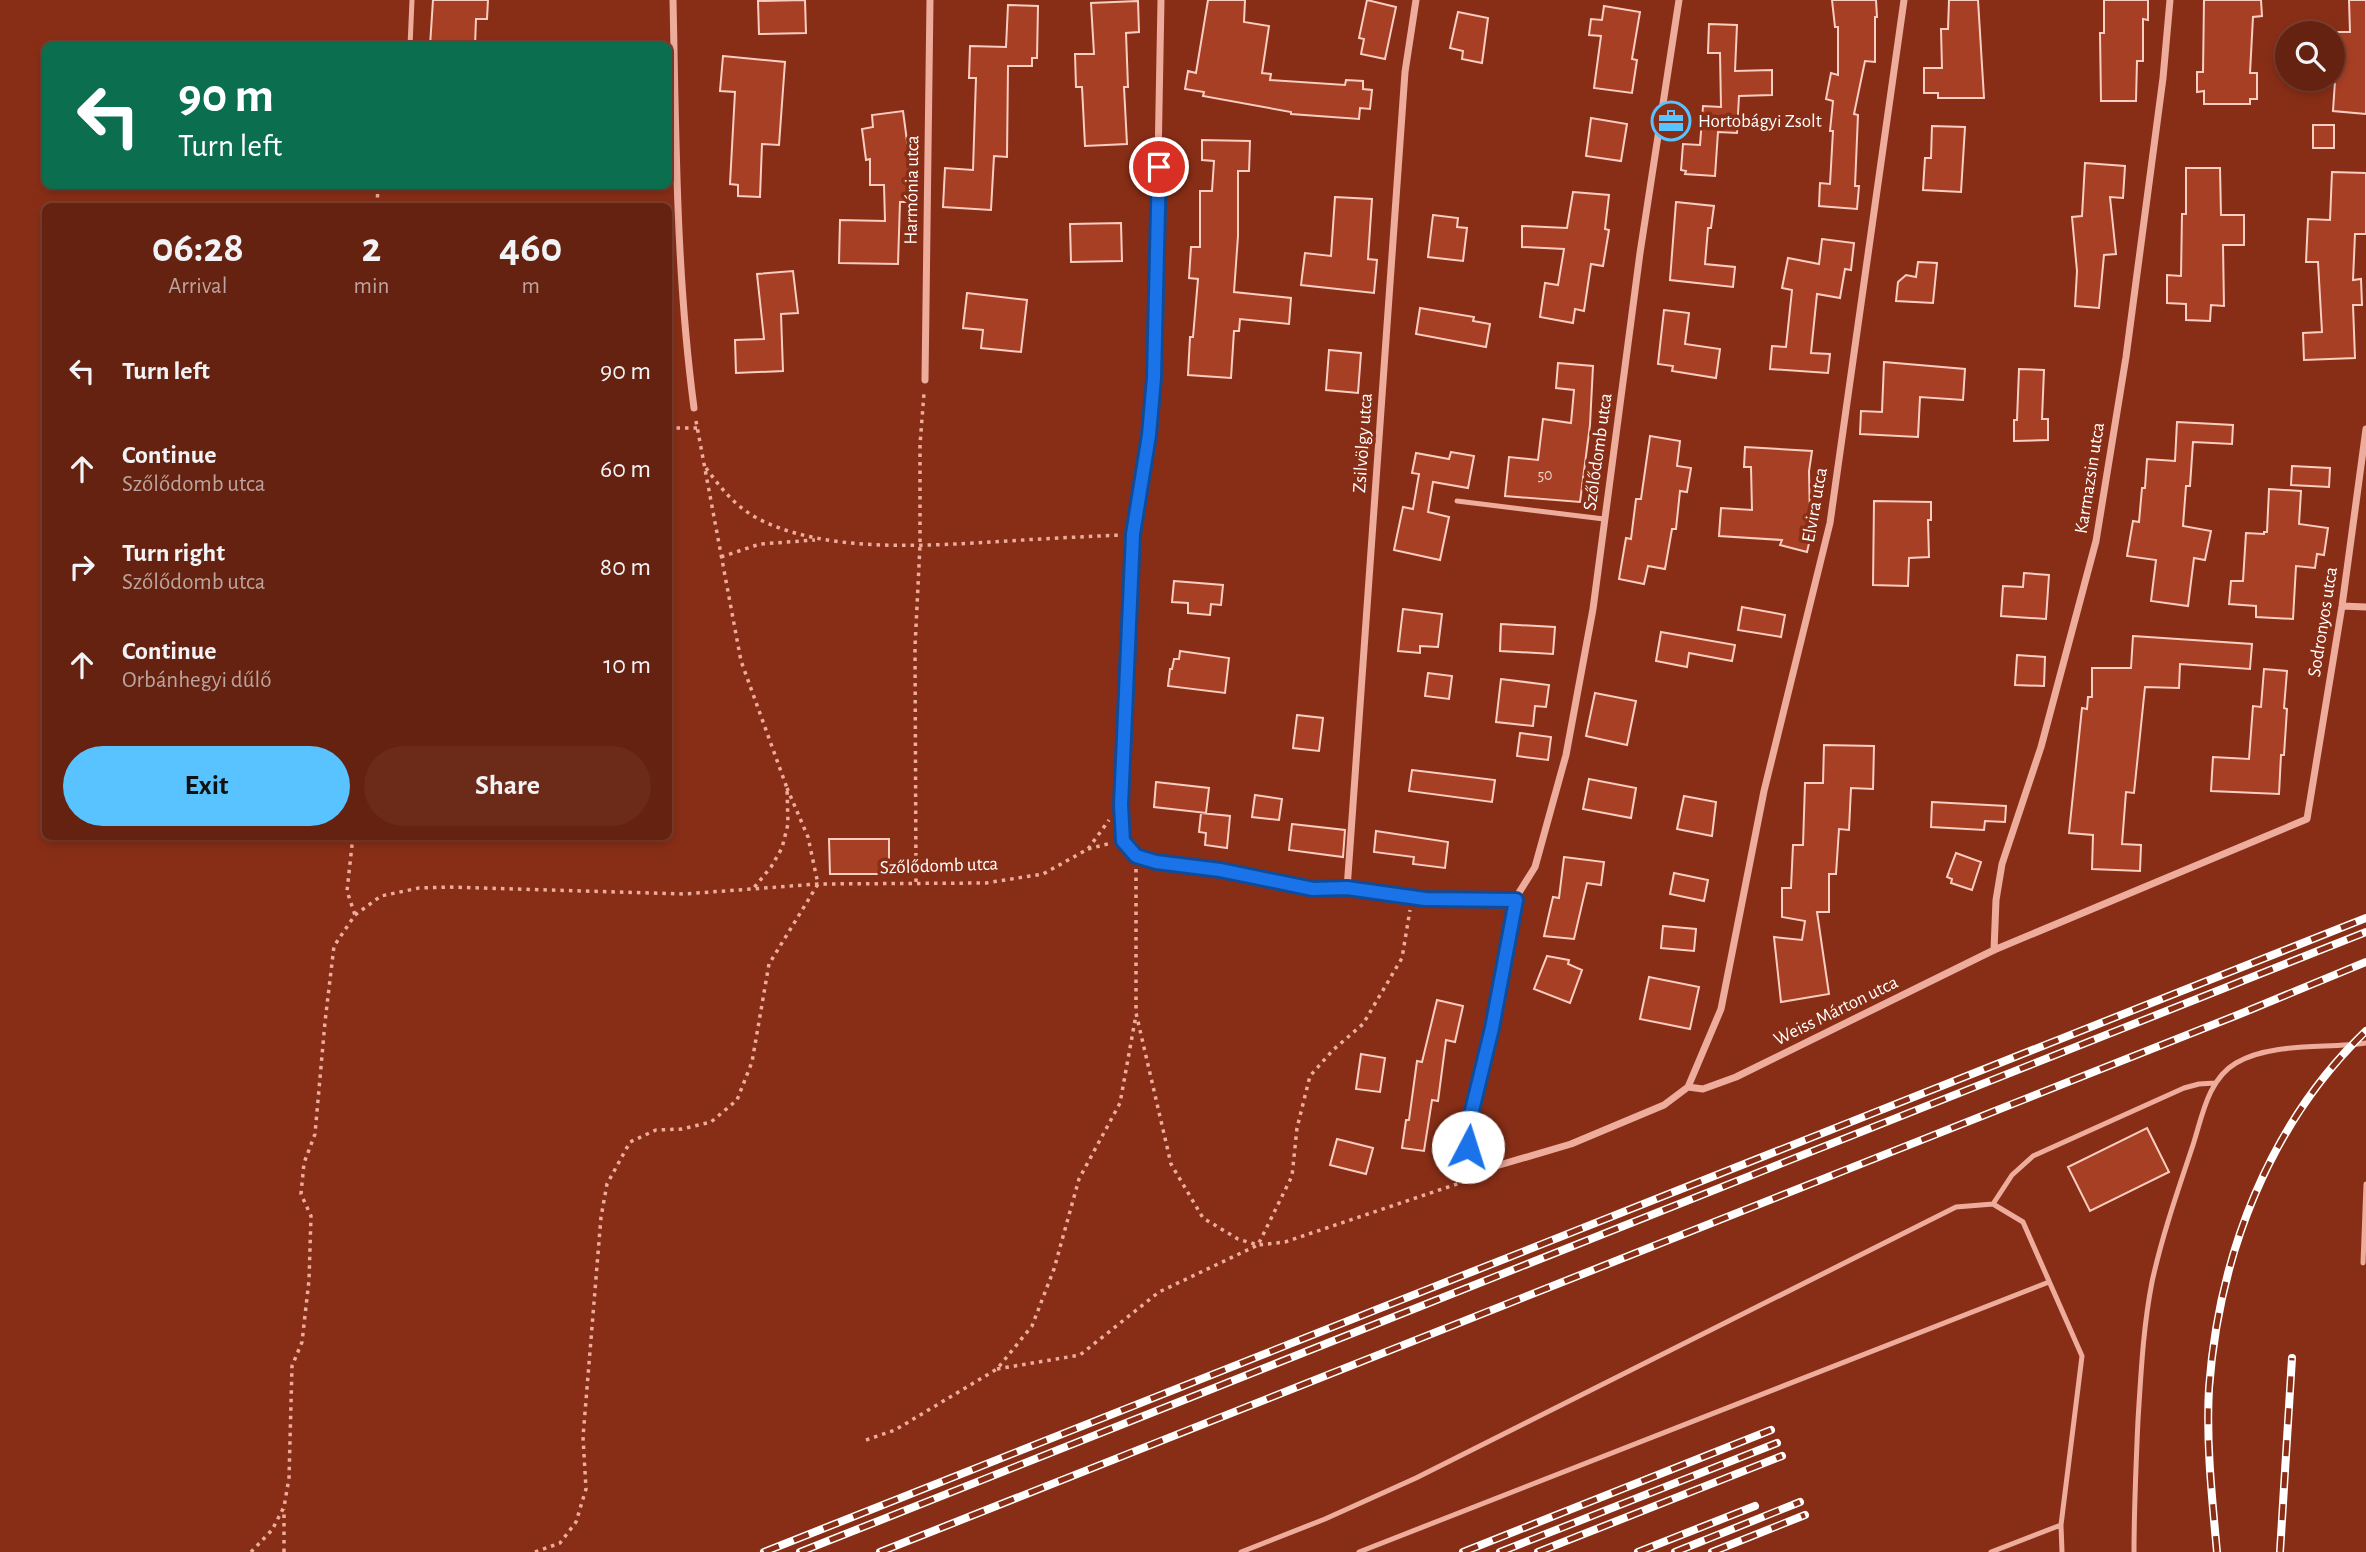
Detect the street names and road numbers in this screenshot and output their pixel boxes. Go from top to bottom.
street label: Harmónia utca [902,135,922,245]
street label: Zsilvölgy utca [1350,392,1376,494]
street label: Szőlődomb utca [1580,392,1616,512]
street label: Karmazsin utca [2072,421,2108,535]
street label: Elvira utca [1799,466,1831,544]
street label: Sodronyos utca [2305,565,2341,678]
street label: Szőlődomb utca [880,854,999,878]
street label: Weiss Márton utca [1771,973,1901,1049]

